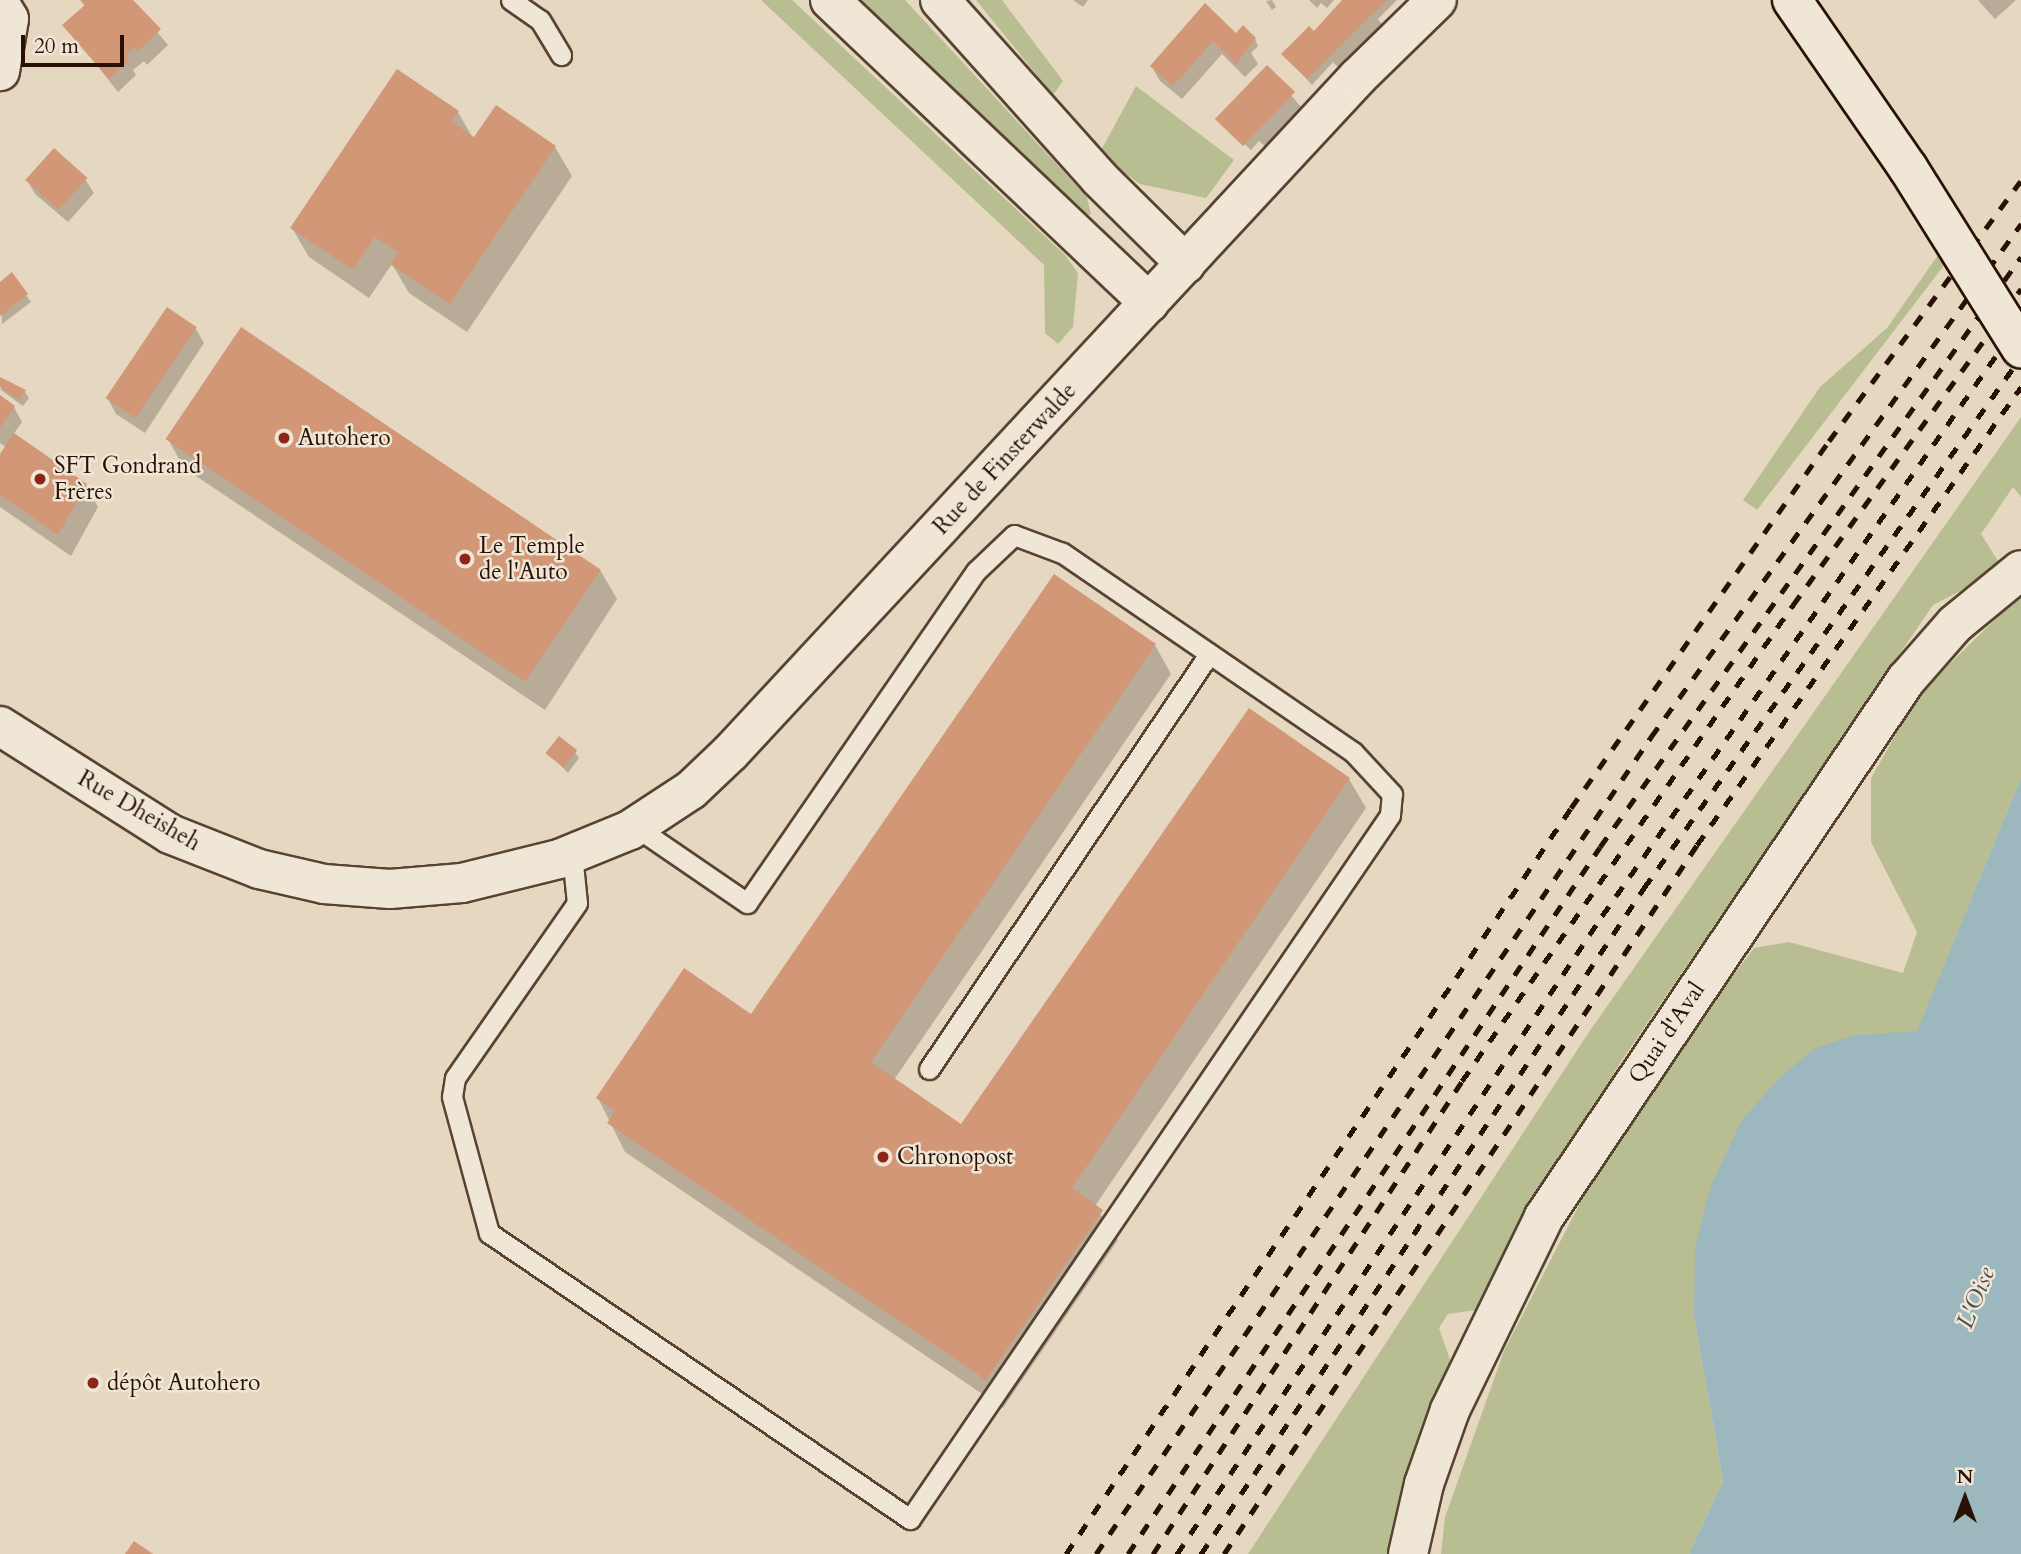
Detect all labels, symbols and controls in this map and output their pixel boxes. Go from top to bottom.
scale bar [24,21,128,65]
text: 20 m [34,32,79,61]
street label: Rue de Finsterwalde [928,377,1082,541]
place label: Autohero [298,424,391,452]
marker: Autohero [276,430,292,446]
place label: SFT Gondrand Frères [54,452,201,506]
marker: SFT Gondrand Frères [32,471,48,487]
place label: Le Temple de l'Auto [479,532,585,586]
marker: Le Temple de l'Auto [457,551,473,567]
street label: Rue Dheisheh [73,765,205,857]
street label: Quai d'Aval [1623,977,1711,1089]
place label: Chronopost [897,1143,1013,1171]
marker: Chronopost [875,1149,891,1165]
water label: L'Oise [1951,1263,2001,1333]
place label: dépôt Autohero [107,1369,260,1397]
marker: dépôt Autohero [85,1375,101,1391]
north arrow [1930,1463,2000,1533]
text: N [1957,1464,1973,1490]

